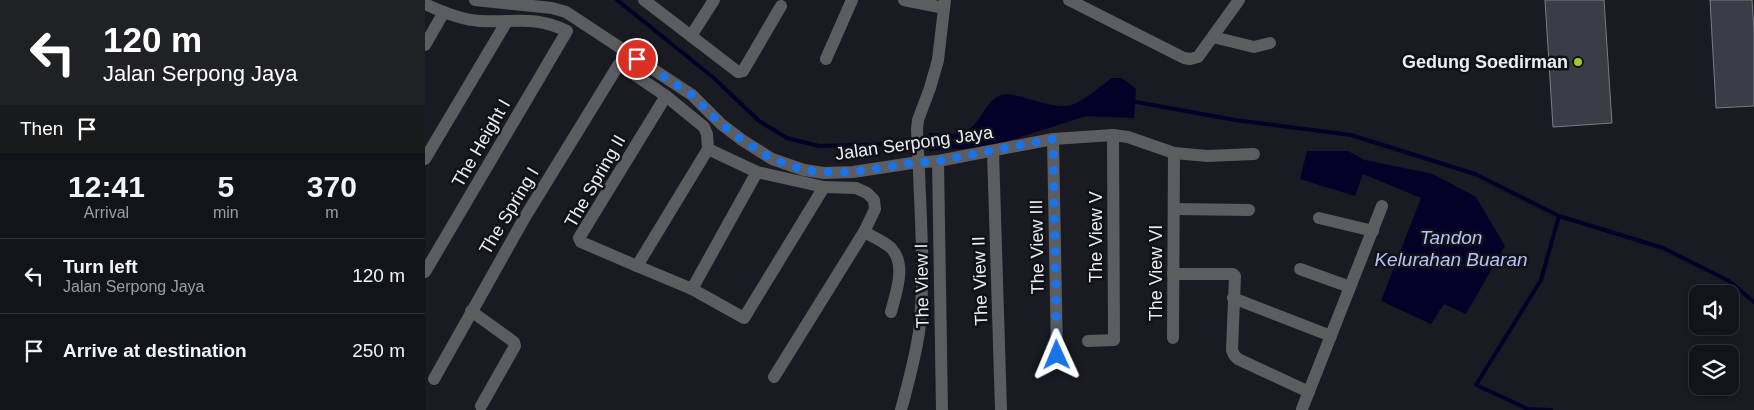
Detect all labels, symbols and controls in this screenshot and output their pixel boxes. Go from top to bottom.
icon: left [20,20,85,85]
text: 120 m [103,20,202,59]
pin [616,38,658,80]
icon: arrive [623,45,651,73]
place label: Gedung Soedirman [1402,52,1568,72]
marker: Gedung Soedirman [1572,56,1584,68]
text: Jalan Serpong Jaya [103,61,297,86]
street label: The Height I [448,96,514,190]
icon: arrive [73,115,101,143]
text: Then [20,118,63,139]
street label: Jalan Serpong Jaya [834,122,995,164]
street label: The Spring II [561,131,629,231]
street label: The Spring I [475,164,543,258]
text: 12:41 [68,170,145,203]
text: 5 [217,170,234,203]
text: 370 [307,170,357,203]
street label: The View V [1086,191,1106,283]
street label: The View III [1026,199,1048,295]
text: Arrival [84,204,129,221]
text: min [213,204,239,221]
text: m [325,204,338,221]
street label: The View VI [1146,225,1166,321]
water label: Tandon Kelurahan Buaran [1374,227,1528,270]
street label: The View II [968,236,992,326]
street label: The View I [911,243,933,329]
text: Turn left [63,256,138,277]
icon: left [20,262,48,290]
text: 120 m [352,265,405,286]
text: Jalan Serpong Jaya [63,278,204,295]
map controls [1689,285,1739,395]
button: sound [1689,285,1739,335]
position arrow [1030,328,1082,380]
icon: arrive [20,337,48,365]
text: Arrive at destination [63,340,247,361]
text: 250 m [352,340,405,361]
button: layers [1689,345,1739,395]

